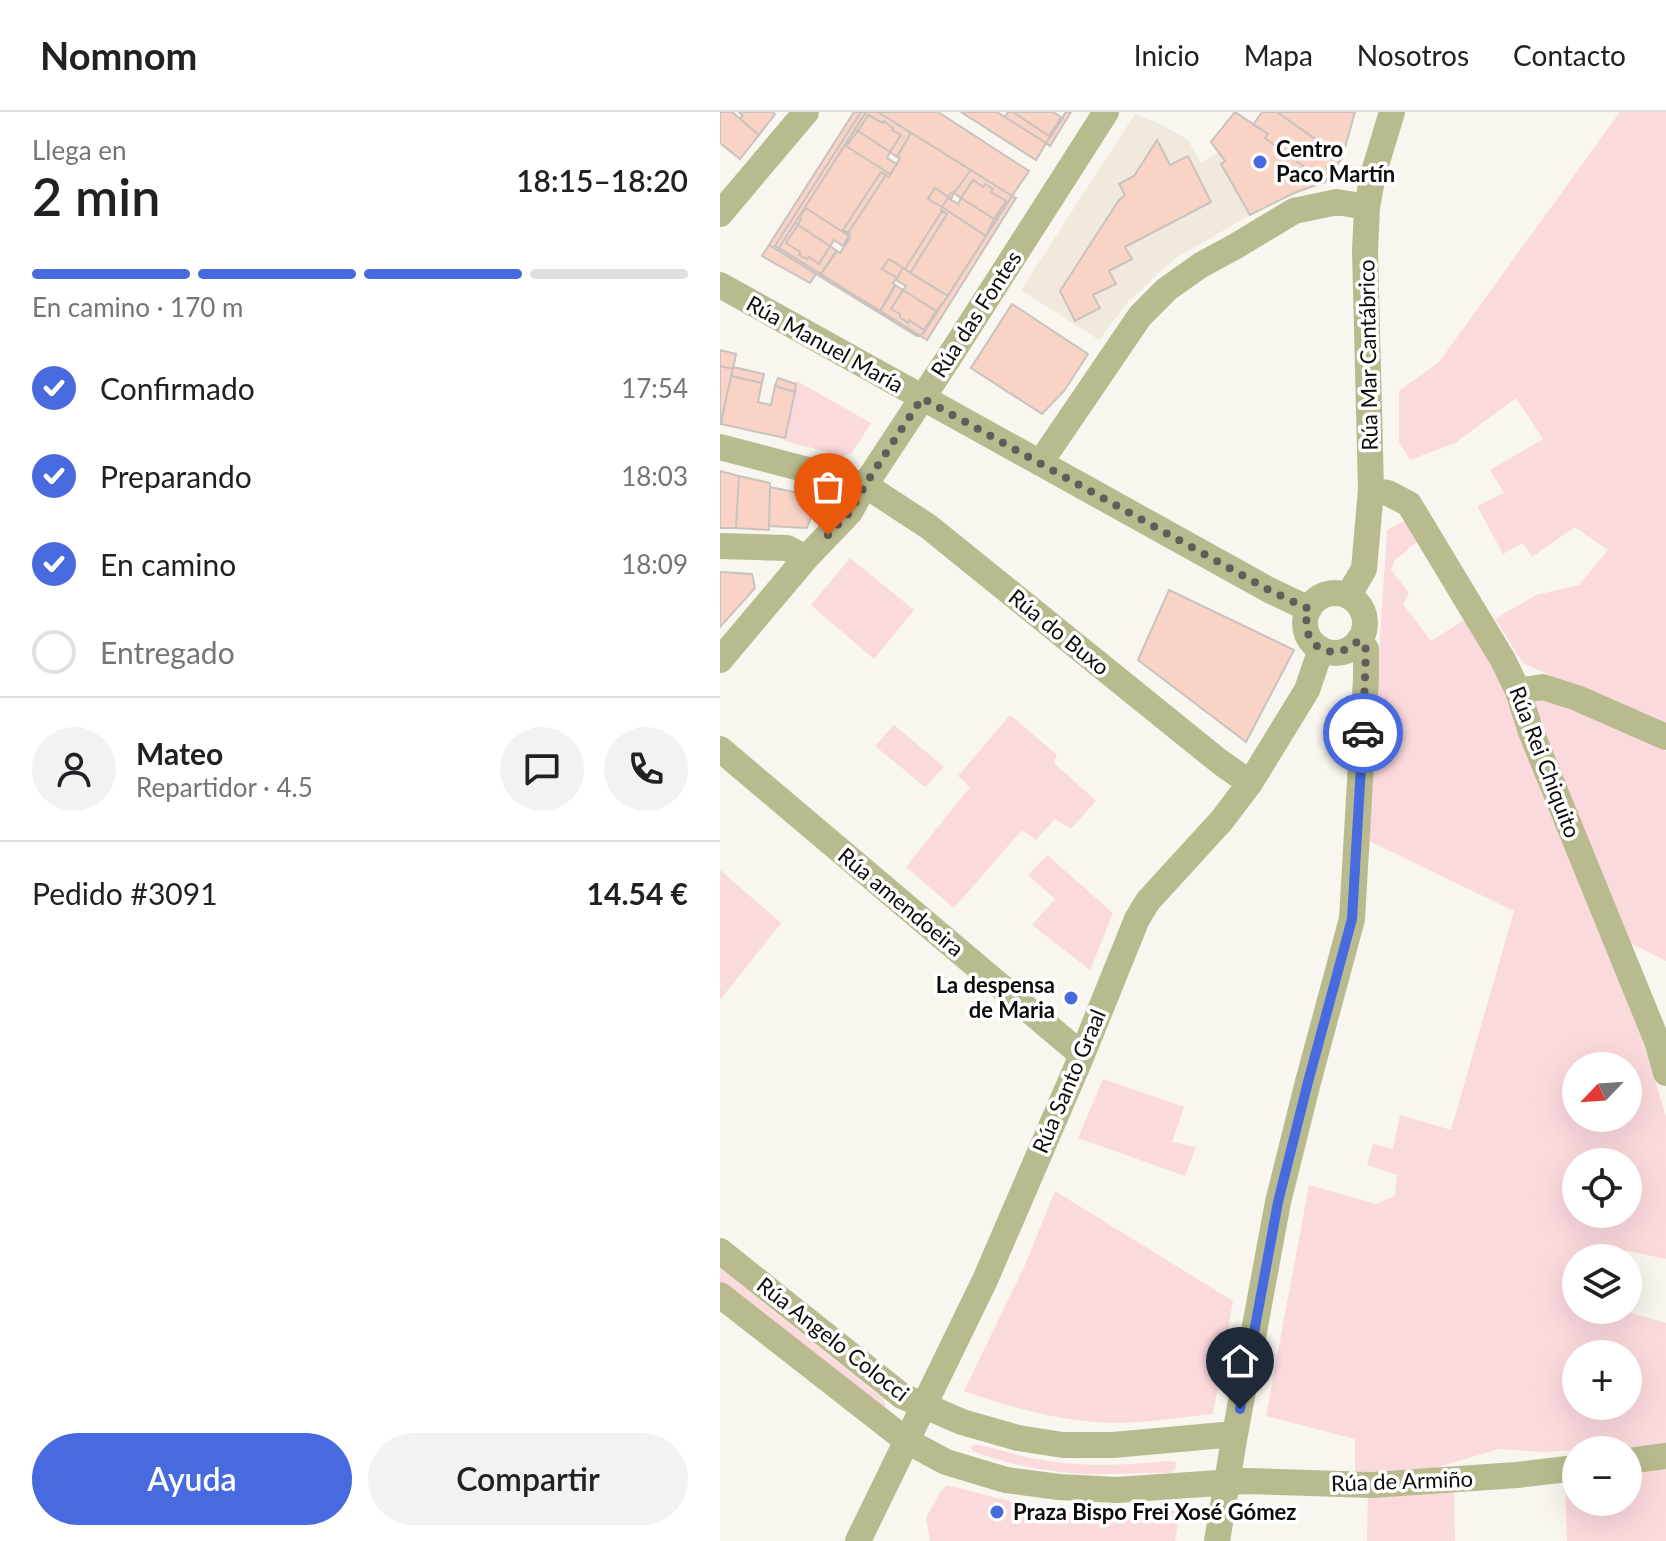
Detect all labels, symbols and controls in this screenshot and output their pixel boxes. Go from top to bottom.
text: Nomnom [40,32,197,78]
text: Inicio [1134,38,1200,72]
text: Mapa [1244,38,1313,72]
text: Nosotros [1357,38,1469,72]
text: Contacto [1513,38,1626,72]
text: Llega en [32,134,127,166]
place label: Centro Paco Martín [1276,135,1395,187]
marker: Centro Paco Martín [1251,153,1269,171]
text: 18:15–18:20 [516,162,688,198]
text: 2 min [32,165,160,227]
street label: Rúa das Fontes [925,245,1027,382]
street label: Rúa Mar Cantábrico [1352,259,1383,451]
street label: Rúa Manuel María [742,289,909,398]
text: En camino · 170 m [32,291,243,323]
icon: check [32,366,76,410]
text: Confirmado [100,370,255,406]
text: 17:54 [621,372,688,404]
pin [794,453,862,535]
icon: check [32,454,76,498]
text: Preparando [100,458,252,494]
text: 18:03 [621,460,688,492]
icon: bag [806,465,850,509]
icon: check [32,542,76,586]
text: En camino [100,546,236,582]
text: 18:09 [621,548,688,580]
street label: Rúa do Buxo [1003,583,1115,680]
text: Entregado [100,634,235,670]
street label: Rúa Rei Chiquito [1504,682,1587,841]
courier [1323,693,1403,773]
icon: car [1341,711,1385,755]
button: person [32,727,116,811]
button: chat [500,727,584,811]
button: phone [604,727,688,811]
text: Mateo [136,735,223,771]
text: Repartidor · 4.5 [136,771,313,803]
street label: Rúa amendoeira [833,841,970,962]
text: Pedido #3091 [32,875,218,911]
text: 14.54 € [587,875,688,911]
place label: La despensa de Maria [936,971,1055,1023]
marker: La despensa de Maria [1062,989,1080,1007]
street label: Rúa Santo Graal [1026,1005,1111,1157]
north arrow [1562,1052,1642,1132]
map controls [1562,1052,1642,1516]
button: locate [1562,1148,1642,1228]
button: layers [1562,1244,1642,1324]
street label: Rúa Angelo Colocci [752,1271,915,1406]
pin [1206,1327,1274,1409]
icon: home [1218,1339,1262,1383]
button: + [1562,1340,1642,1420]
button: Ayuda [32,1433,352,1525]
button: Compartir [368,1433,688,1525]
button: − [1562,1436,1642,1516]
street label: Rúa de Armiño [1331,1465,1473,1496]
place label: Praza Bispo Frei Xosé Gómez [1013,1498,1296,1525]
marker: Praza Bispo Frei Xosé Gómez [988,1503,1006,1521]

